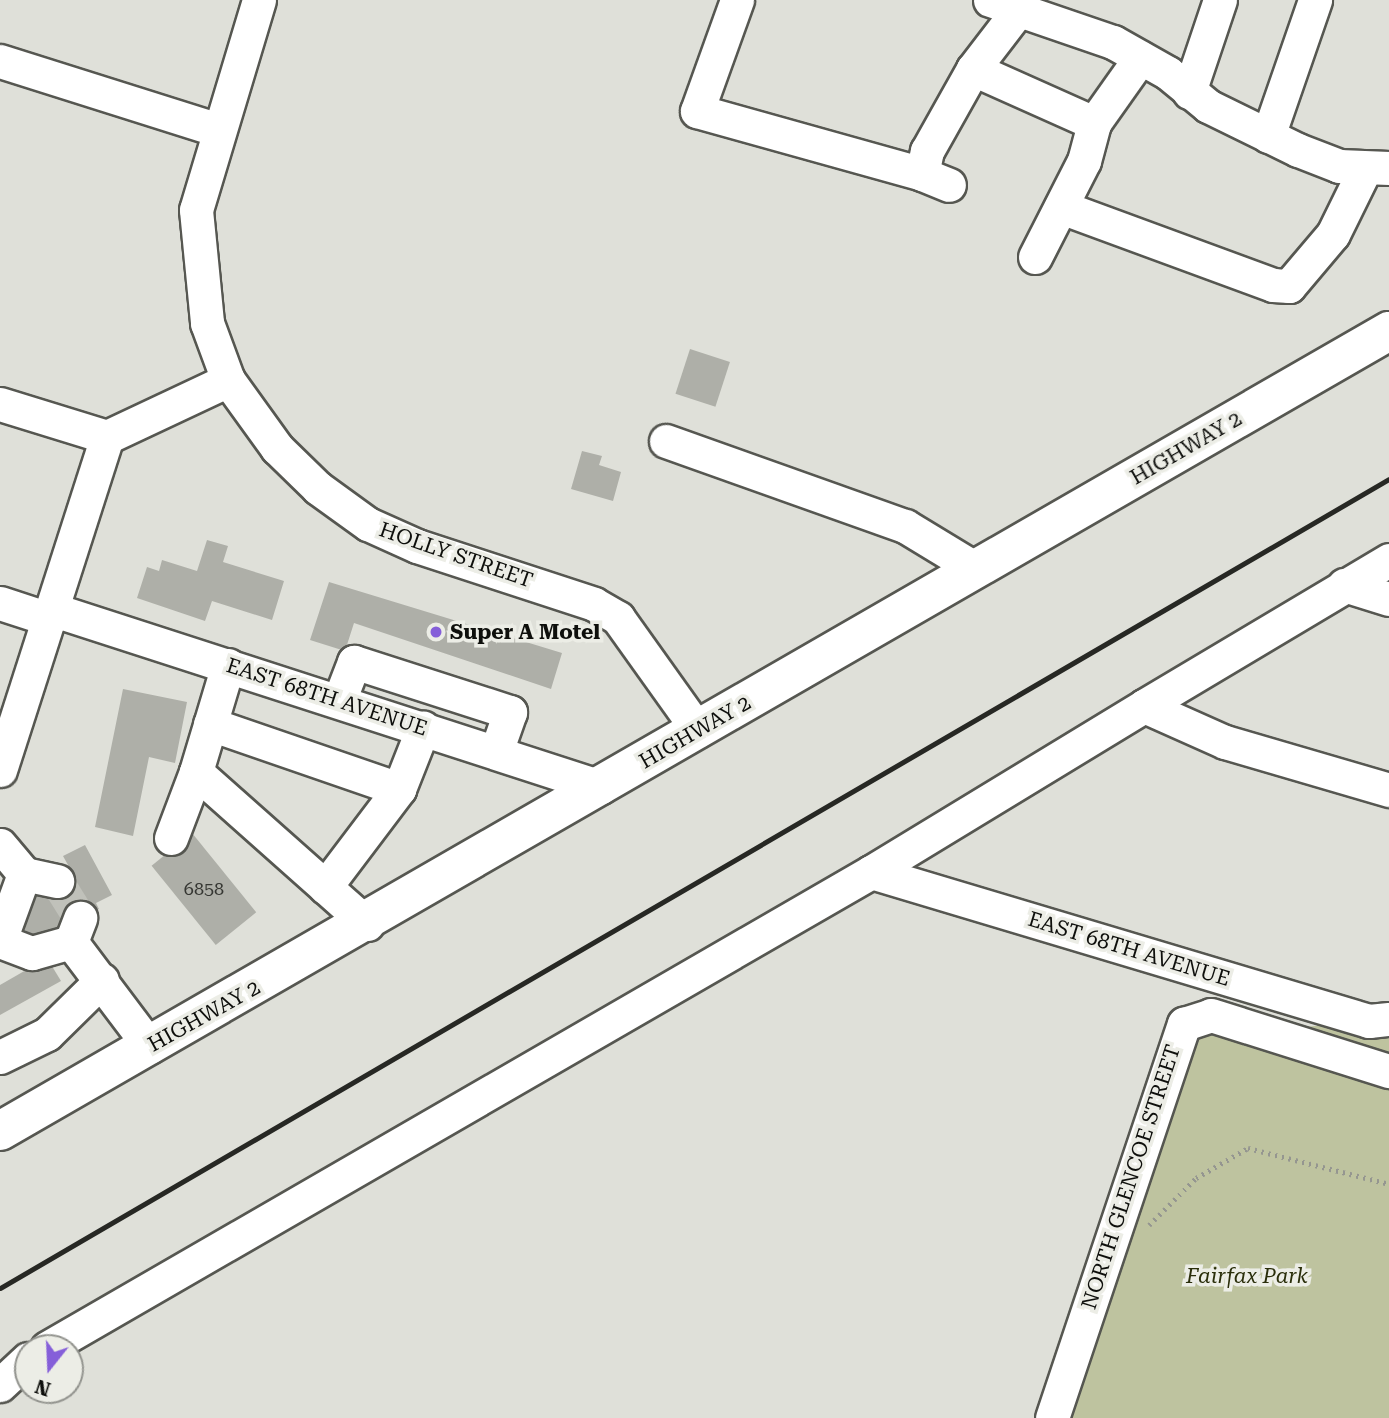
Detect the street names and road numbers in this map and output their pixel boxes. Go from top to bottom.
street label: HIGHWAY 2 [1126,406,1246,490]
street label: HOLLY STREET [376,517,536,593]
street label: EAST 68TH AVENUE [223,653,431,741]
street label: HIGHWAY 2 [635,690,755,774]
street label: EAST 68TH AVENUE [1025,906,1233,992]
street label: HIGHWAY 2 [143,975,265,1057]
street label: NORTH GLENCOE STREET [1076,1042,1186,1312]

